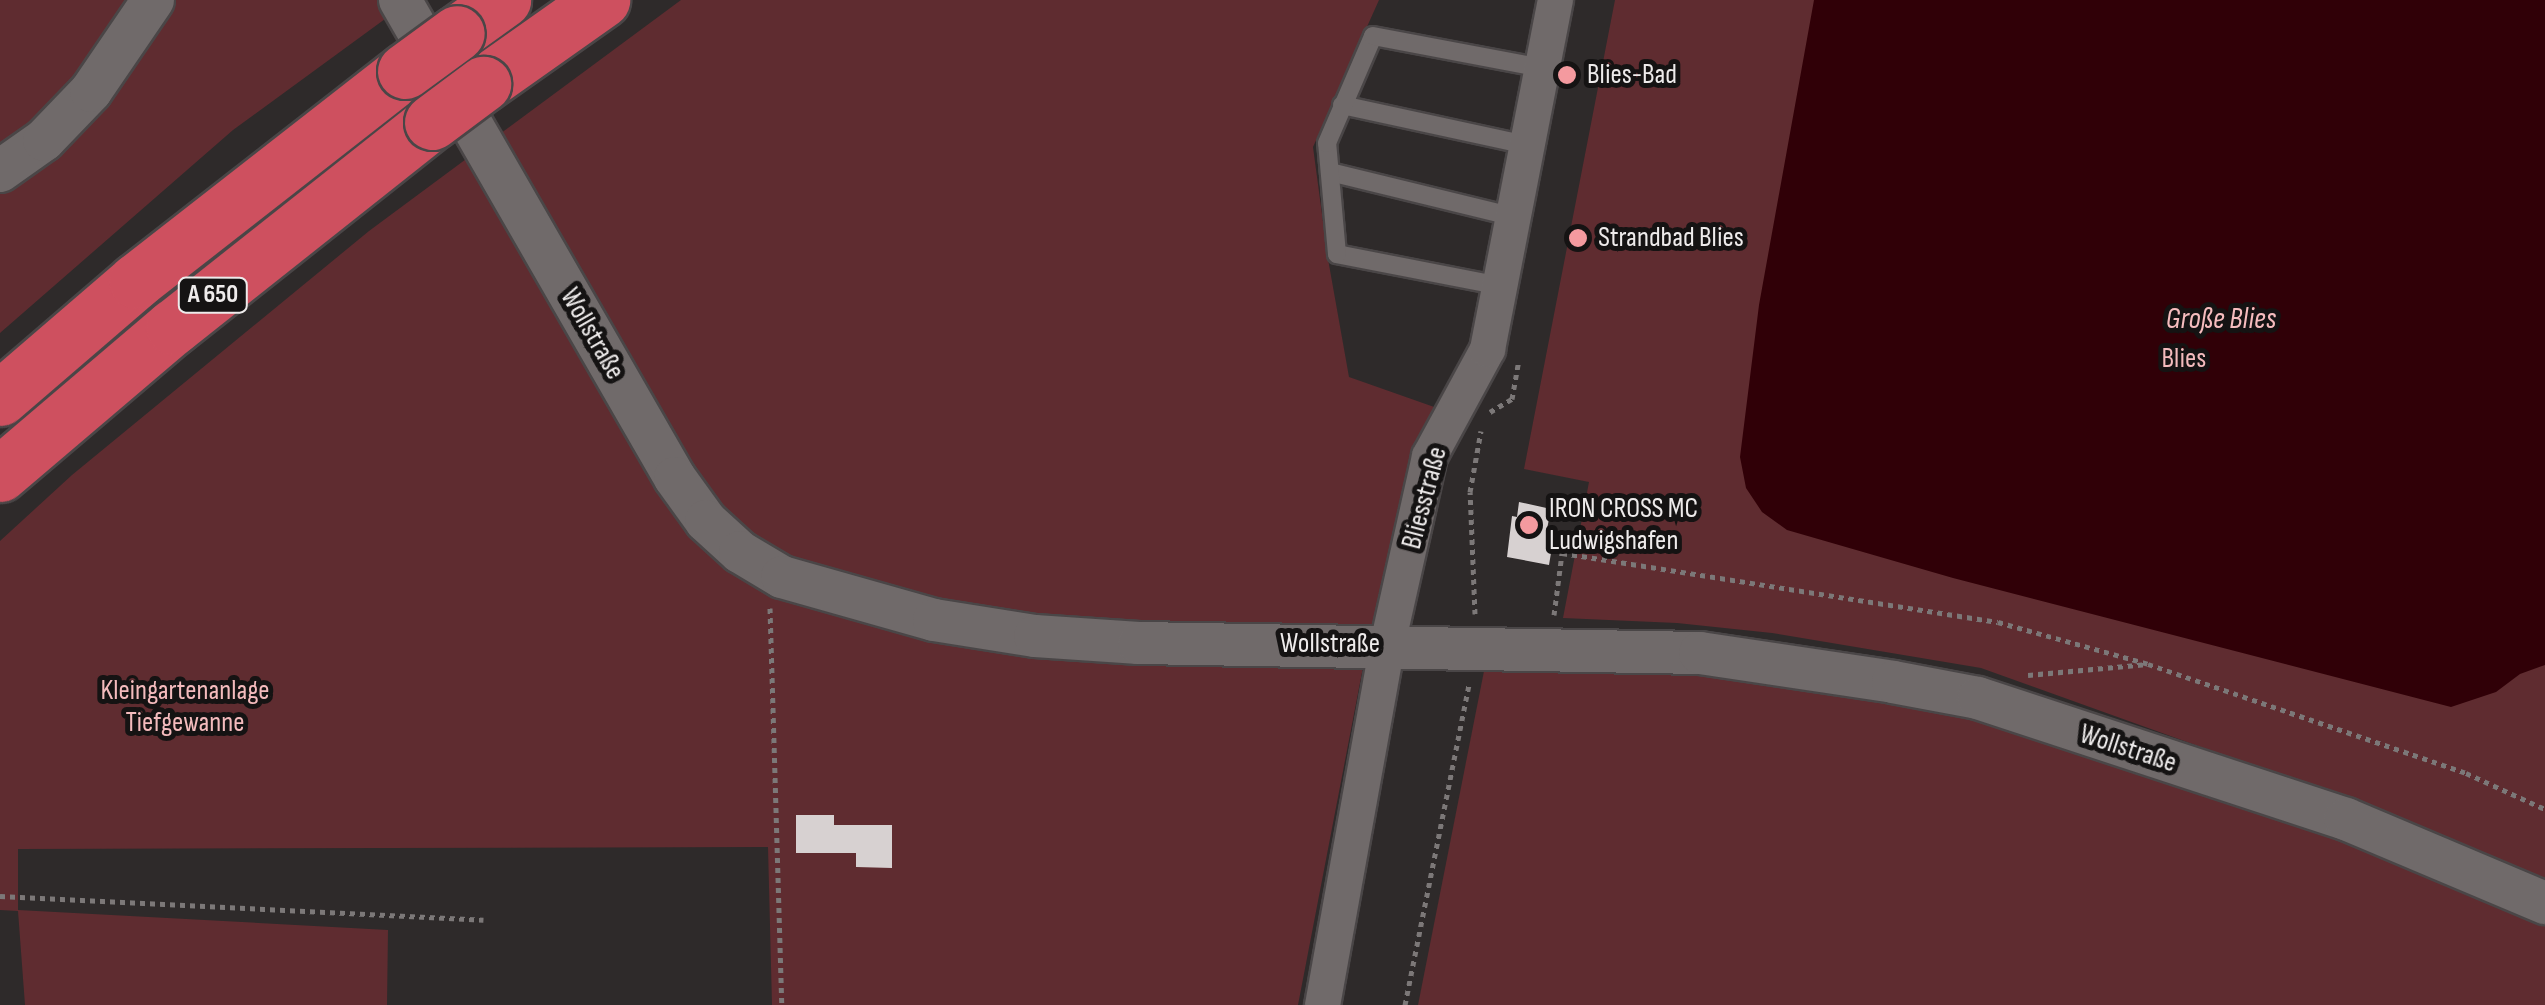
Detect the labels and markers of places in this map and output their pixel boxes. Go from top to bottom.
place label: Blies-Bad [1587,58,1677,92]
marker: Blies-Bad [1556,64,1578,86]
place label: Strandbad Blies [1598,221,1744,255]
marker: Strandbad Blies [1567,227,1589,249]
place label: IRON CROSS MC Ludwigshafen [1549,492,1698,558]
marker: IRON CROSS MC Ludwigshafen [1518,514,1540,536]

